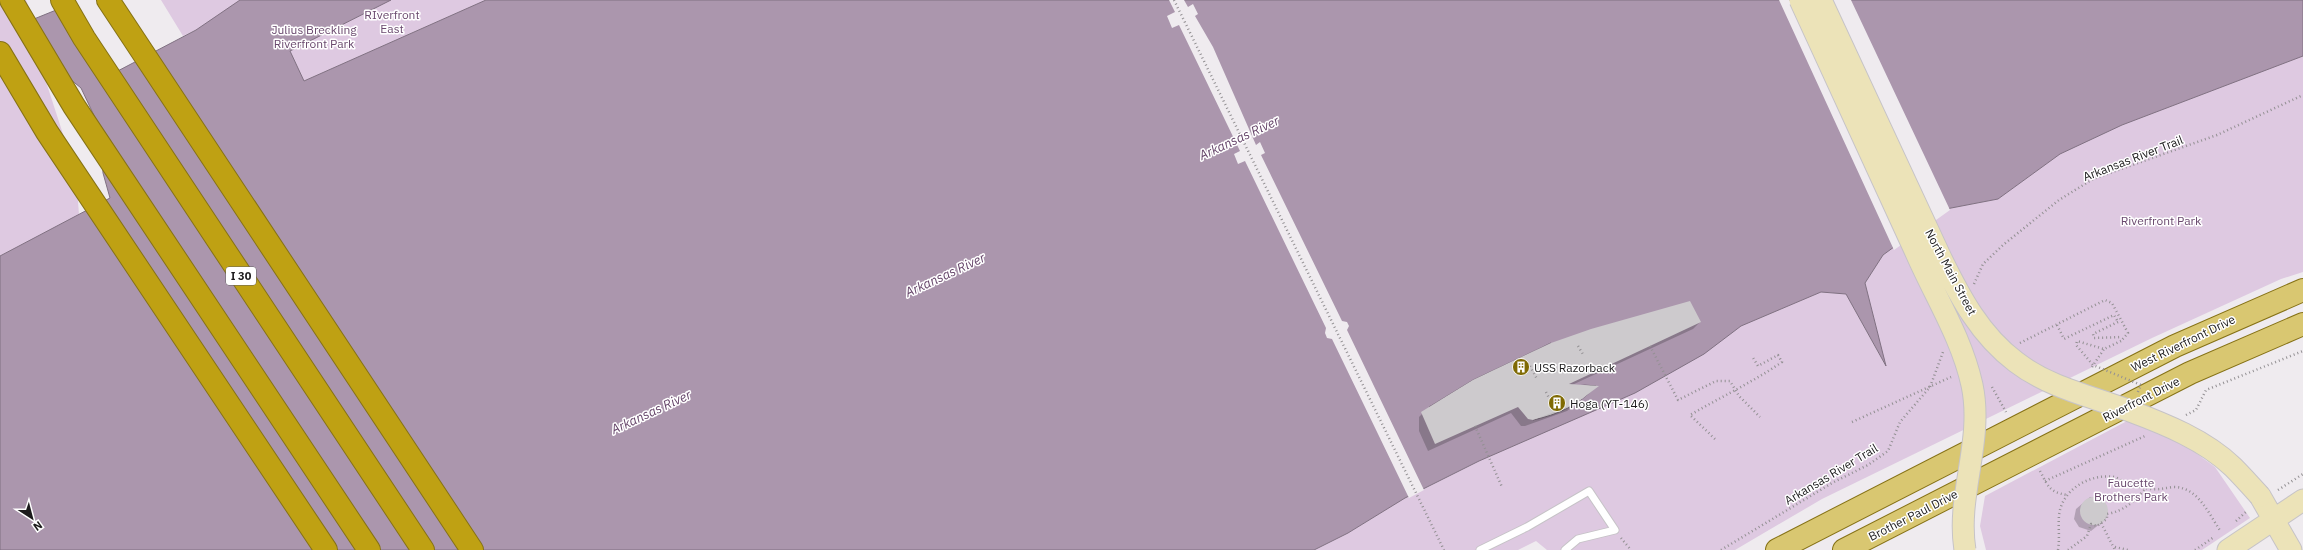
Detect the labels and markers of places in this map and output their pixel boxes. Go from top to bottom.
building icon: USS Razorback [1511,357,1531,377]
place label: USS Razorback [1534,360,1616,375]
building icon: Hoga (YT-146) [1547,393,1567,413]
place label: Hoga (YT-146) [1570,396,1649,411]

